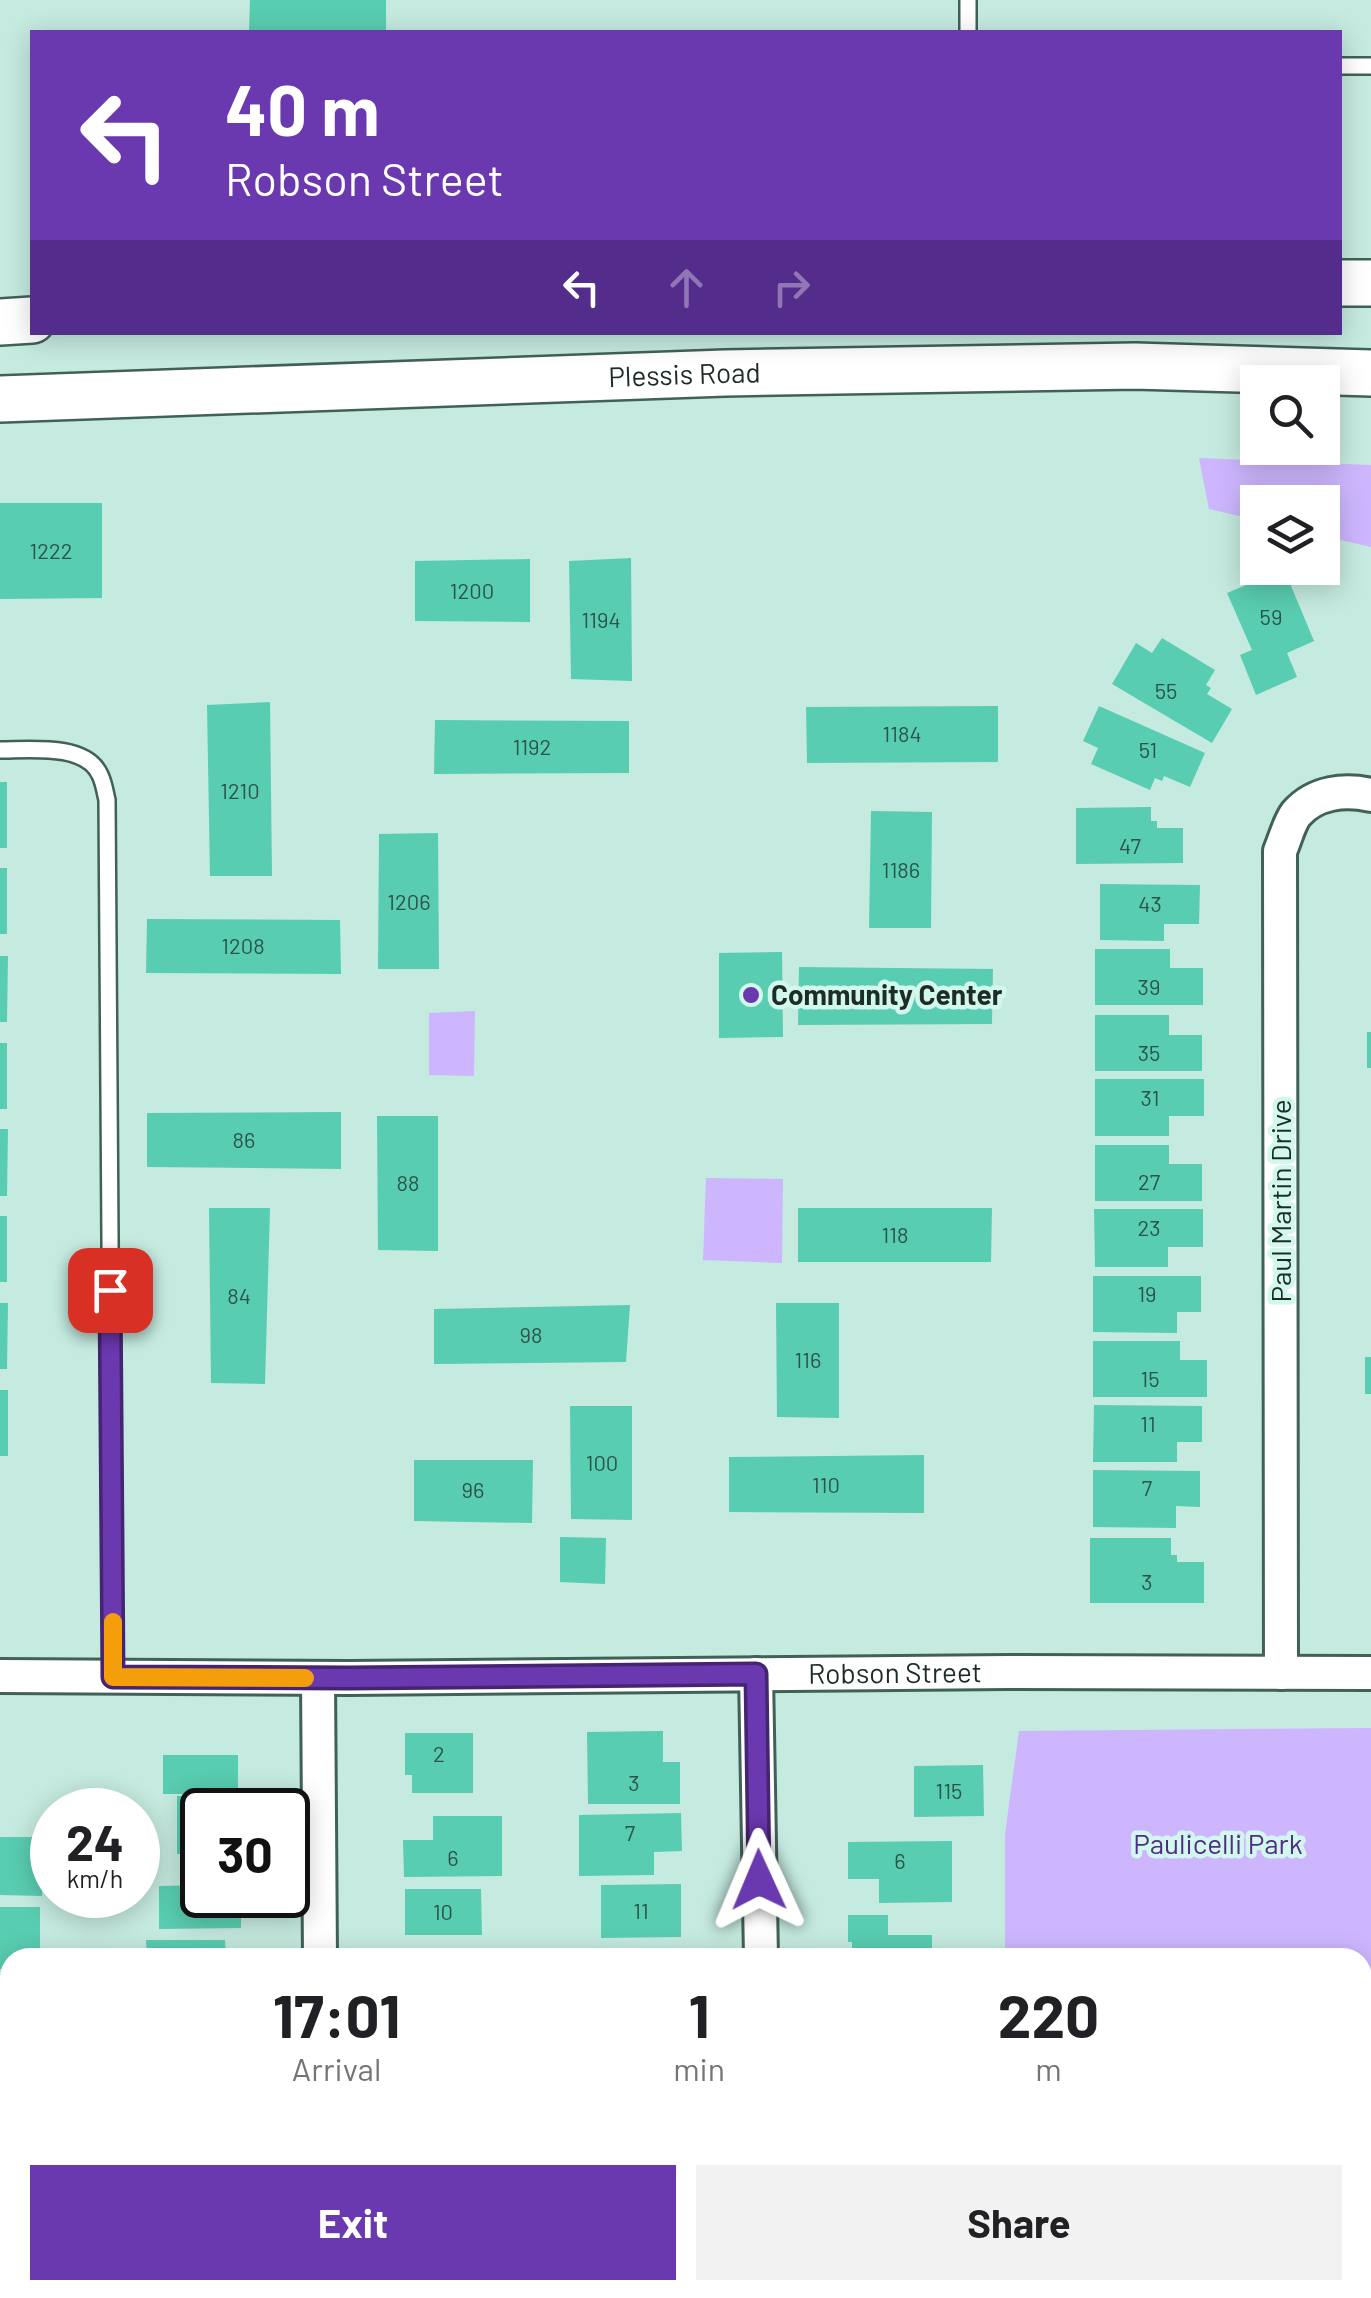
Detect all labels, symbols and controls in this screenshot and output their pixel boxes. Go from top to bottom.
text: 40 m [225,66,380,150]
icon: left [60,70,190,200]
text: Robson Street [225,151,504,205]
icon: left [554,260,609,315]
icon: ahead [659,260,714,315]
icon: right [764,260,819,315]
street label: Plessis Road [608,354,761,393]
map controls [1240,365,1340,585]
button: search [1240,365,1340,465]
button: layers [1240,485,1340,585]
house number: 1222 [29,537,73,563]
house number: 1200 [450,577,494,603]
house number: 59 [1260,603,1282,629]
house number: 1194 [581,606,621,632]
house number: 55 [1155,677,1177,703]
house number: 1184 [882,720,922,746]
house number: 1192 [513,733,551,759]
house number: 51 [1139,736,1157,762]
house number: 1210 [220,777,260,803]
house number: 47 [1119,832,1141,858]
house number: 1186 [882,856,920,882]
house number: 1206 [387,888,431,914]
house number: 43 [1138,890,1162,916]
house number: 1208 [221,932,265,958]
house number: 39 [1138,973,1160,999]
place label: Community Center [771,977,1003,1011]
marker: Community Center [740,984,762,1006]
house number: 35 [1138,1039,1160,1065]
house number: 31 [1141,1084,1159,1110]
street label: Paul Martin Drive [1263,1099,1297,1303]
house number: 86 [233,1126,255,1152]
house number: 27 [1138,1168,1160,1194]
house number: 88 [397,1169,419,1195]
house number: 23 [1138,1214,1161,1240]
house number: 118 [882,1221,908,1247]
pin [68,1248,153,1333]
icon: arrive [83,1263,138,1318]
house number: 19 [1137,1280,1157,1306]
house number: 84 [227,1282,251,1308]
house number: 98 [520,1321,542,1347]
house number: 116 [795,1346,821,1372]
house number: 15 [1140,1365,1160,1391]
house number: 11 [1140,1410,1156,1436]
house number: 100 [586,1449,618,1475]
house number: 110 [812,1471,840,1497]
house number: 7 [1142,1474,1152,1500]
house number: 96 [462,1476,484,1502]
house number: 3 [1141,1568,1153,1594]
street label: Robson Street [808,1654,982,1690]
house number: 2 [433,1740,445,1766]
house number: 3 [628,1769,640,1795]
house number: 115 [936,1777,962,1803]
speed limit sign: 30 [180,1788,310,1918]
text: 24 [66,1811,124,1871]
house number: 7 [625,1819,635,1845]
park label: Paulicelli Park [1133,1826,1303,1860]
position arrow [707,1828,811,1932]
house number: 6 [447,1844,459,1870]
house number: 6 [894,1847,906,1873]
text: km/h [67,1863,123,1893]
house number: 11 [633,1897,649,1923]
house number: 10 [433,1898,453,1924]
text: 17:01 [273,1978,400,2050]
text: 1 [688,1978,710,2050]
text: 220 [998,1978,1099,2050]
text: Arrival [292,2049,381,2087]
text: min [673,2049,725,2087]
text: m [1035,2049,1062,2087]
button: Exit [30,2165,676,2280]
button: Share [696,2165,1342,2280]

